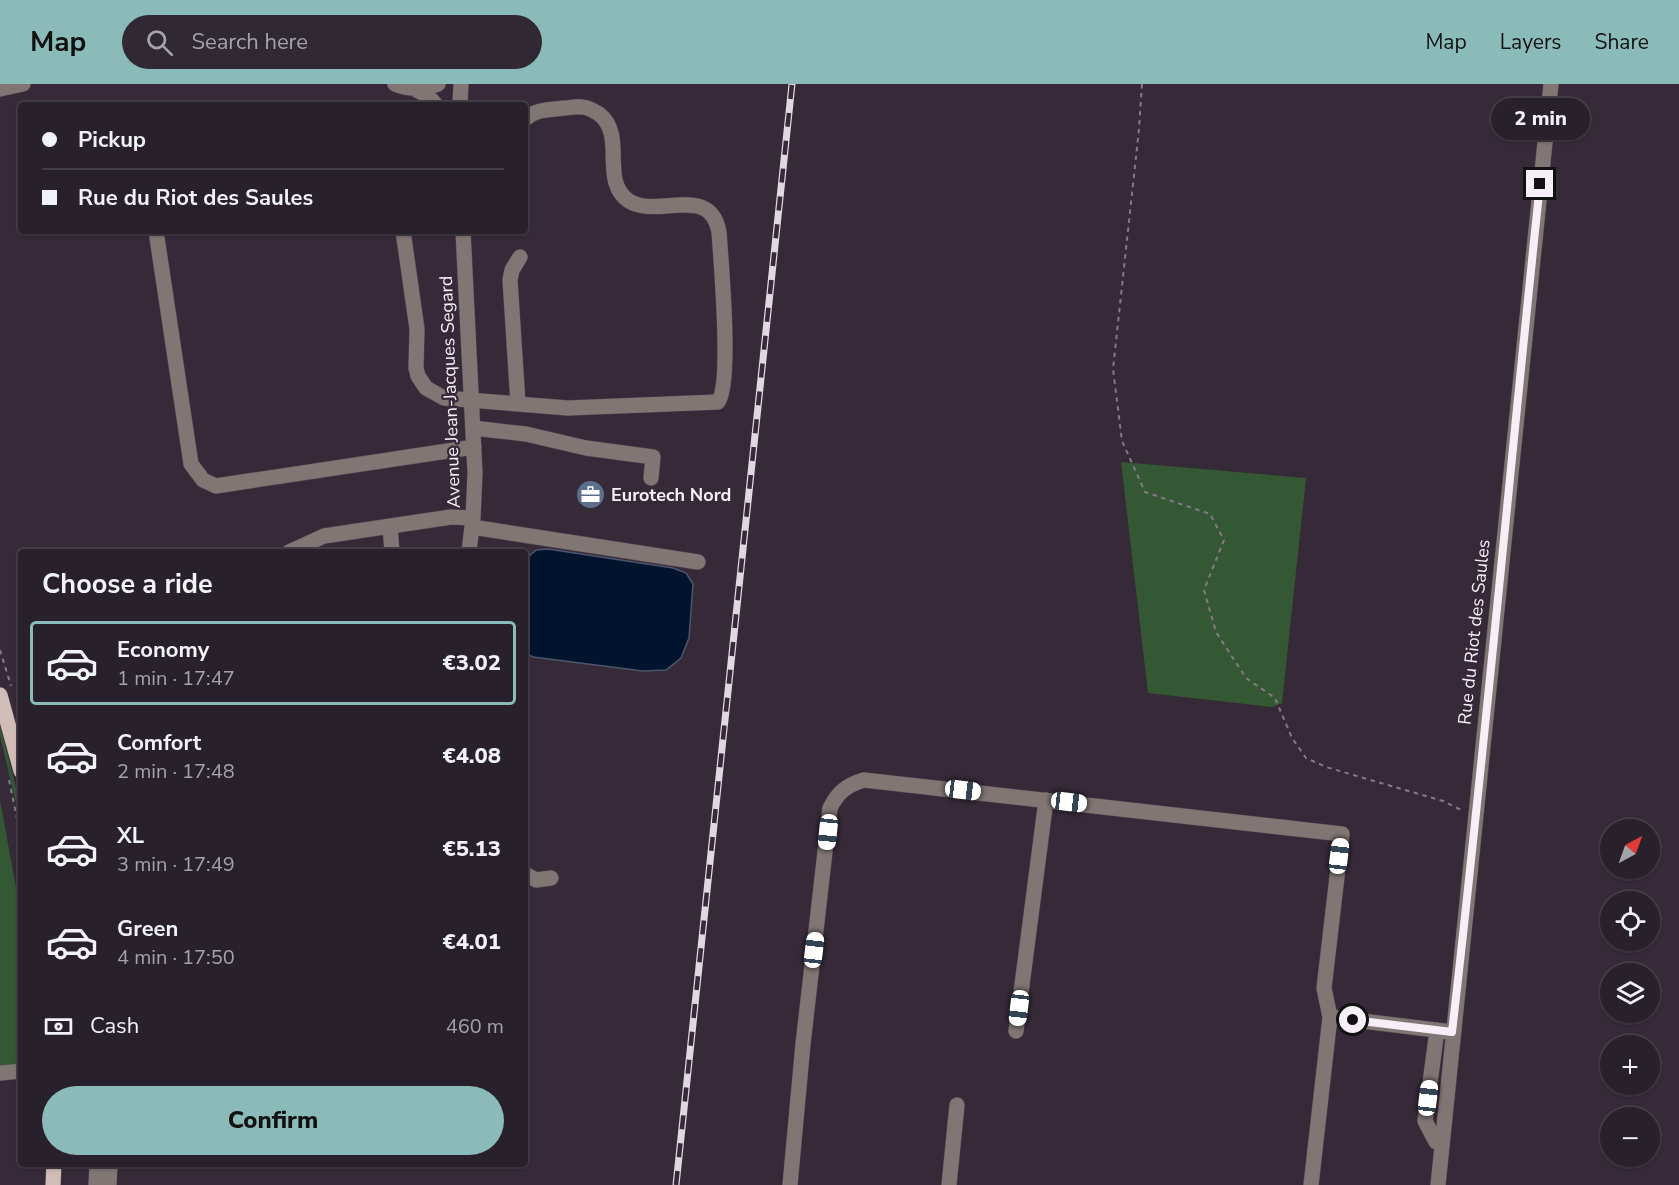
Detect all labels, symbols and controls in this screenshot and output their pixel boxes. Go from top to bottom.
search box [122,15,542,69]
text: Map [30,23,86,61]
icon: search [143,26,176,59]
text: Search here [191,27,308,57]
text: Map [1425,28,1467,56]
text: Layers [1500,28,1561,56]
text: Share [1594,28,1649,56]
callout: 2 min [1490,97,1590,139]
text: 2 min [1514,105,1567,132]
text: Pickup [78,125,146,155]
route end [1526,170,1553,197]
text: Rue du Riot des Saules [78,183,313,213]
street label: Avenue Jean-Jacques Segard [434,275,466,509]
office icon: Eurotech Nord [574,479,606,511]
place label: Eurotech Nord [611,483,731,507]
street label: Rue du Riot des Saules [1452,538,1496,726]
text: Choose a ride [42,566,213,603]
text: Economy [117,635,209,665]
icon: car [45,636,99,690]
text: €3.02 [442,648,501,678]
text: 1 min · 17:47 [117,665,235,692]
text: Comfort [117,728,201,758]
icon: car [45,729,99,783]
text: €4.08 [442,741,501,771]
text: 2 min · 17:48 [117,758,235,785]
car [944,779,982,801]
car [1050,791,1088,813]
car [817,813,839,851]
north arrow [1600,819,1660,879]
map controls [1600,819,1660,1167]
text: XL [117,821,144,851]
icon: car [45,822,99,876]
text: €5.13 [442,834,501,864]
car [1328,837,1350,875]
text: 3 min · 17:49 [117,851,235,878]
button: locate [1600,891,1660,951]
text: Green [117,914,178,944]
icon: car [45,915,99,969]
text: €4.01 [442,927,501,957]
car [803,931,825,969]
text: 4 min · 17:50 [117,944,235,971]
button: layers [1600,963,1660,1023]
car [1008,989,1030,1027]
route start [1339,1006,1366,1033]
icon: cash [42,1010,75,1043]
text: Cash [90,1011,139,1041]
text: 460 m [446,1013,504,1040]
button: + [1600,1035,1660,1095]
car [1417,1079,1439,1117]
button: Confirm [42,1086,504,1155]
button: − [1600,1107,1660,1167]

